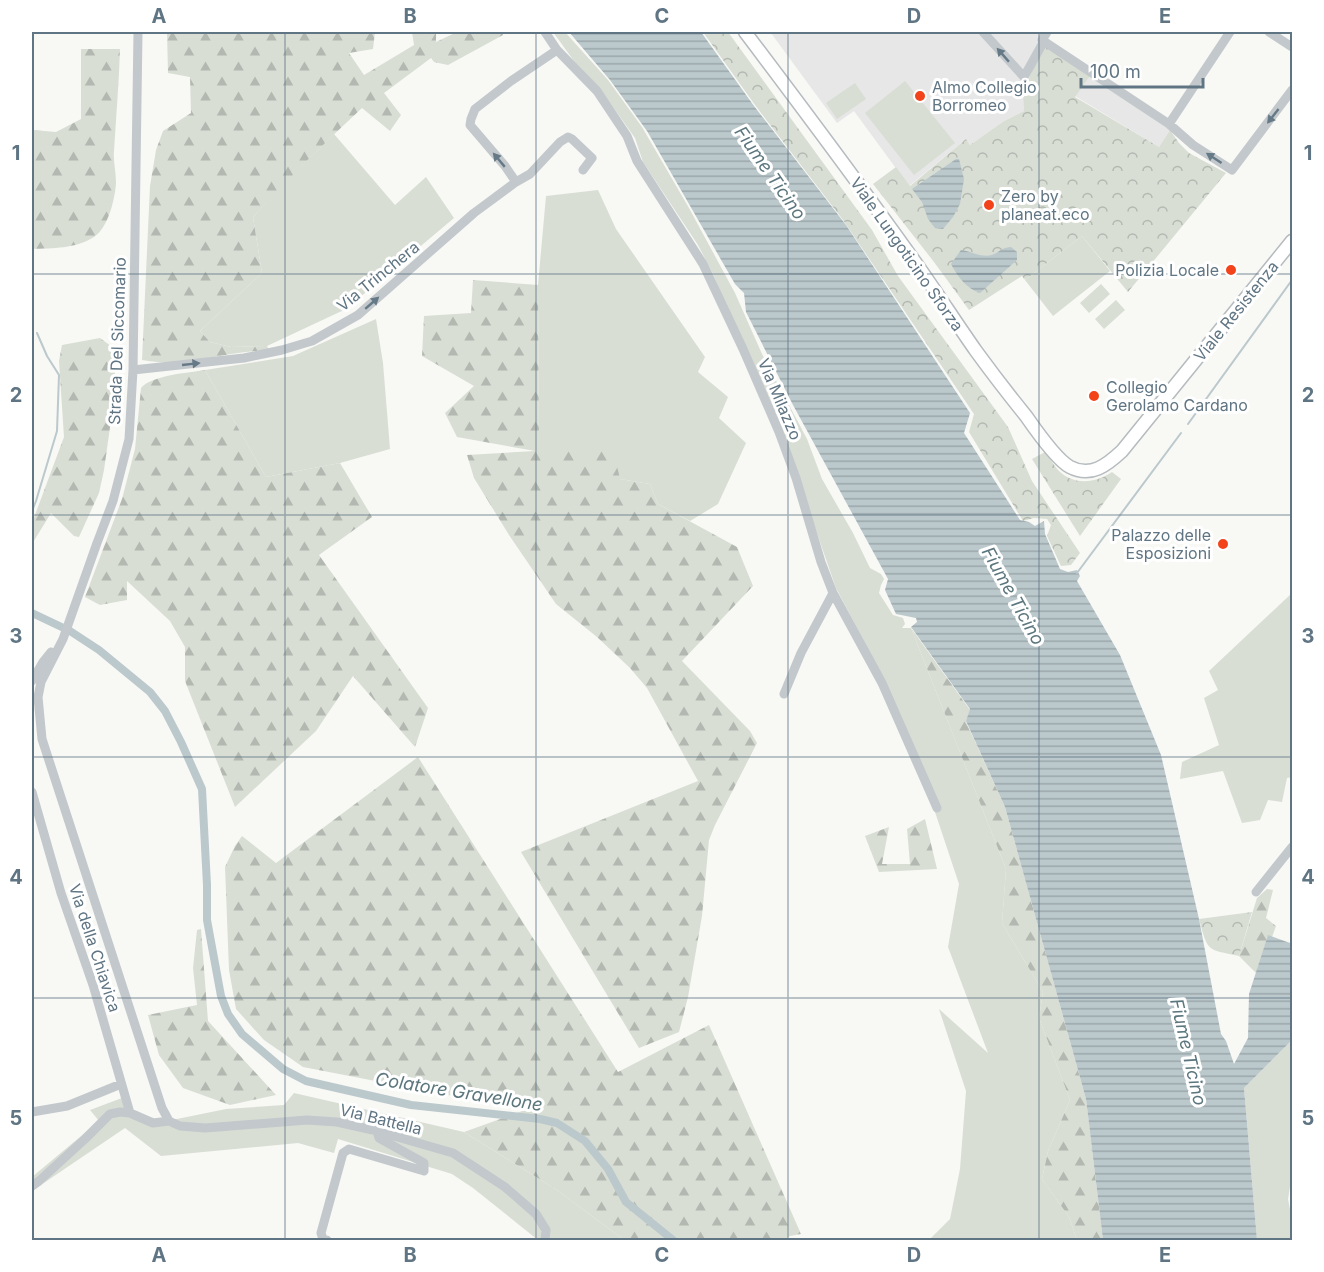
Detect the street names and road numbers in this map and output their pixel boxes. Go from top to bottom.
street label: Viale Lungoticino Sforza [846,173,968,335]
street label: Via Trinchera [333,237,423,315]
street label: Strada Del Siccomario [104,257,130,425]
street label: Viale Resistenza [1189,257,1283,365]
street label: Via Milazzo [754,355,806,443]
street label: Via della Chiavica [65,881,125,1015]
street label: Via Battella [338,1099,424,1139]

